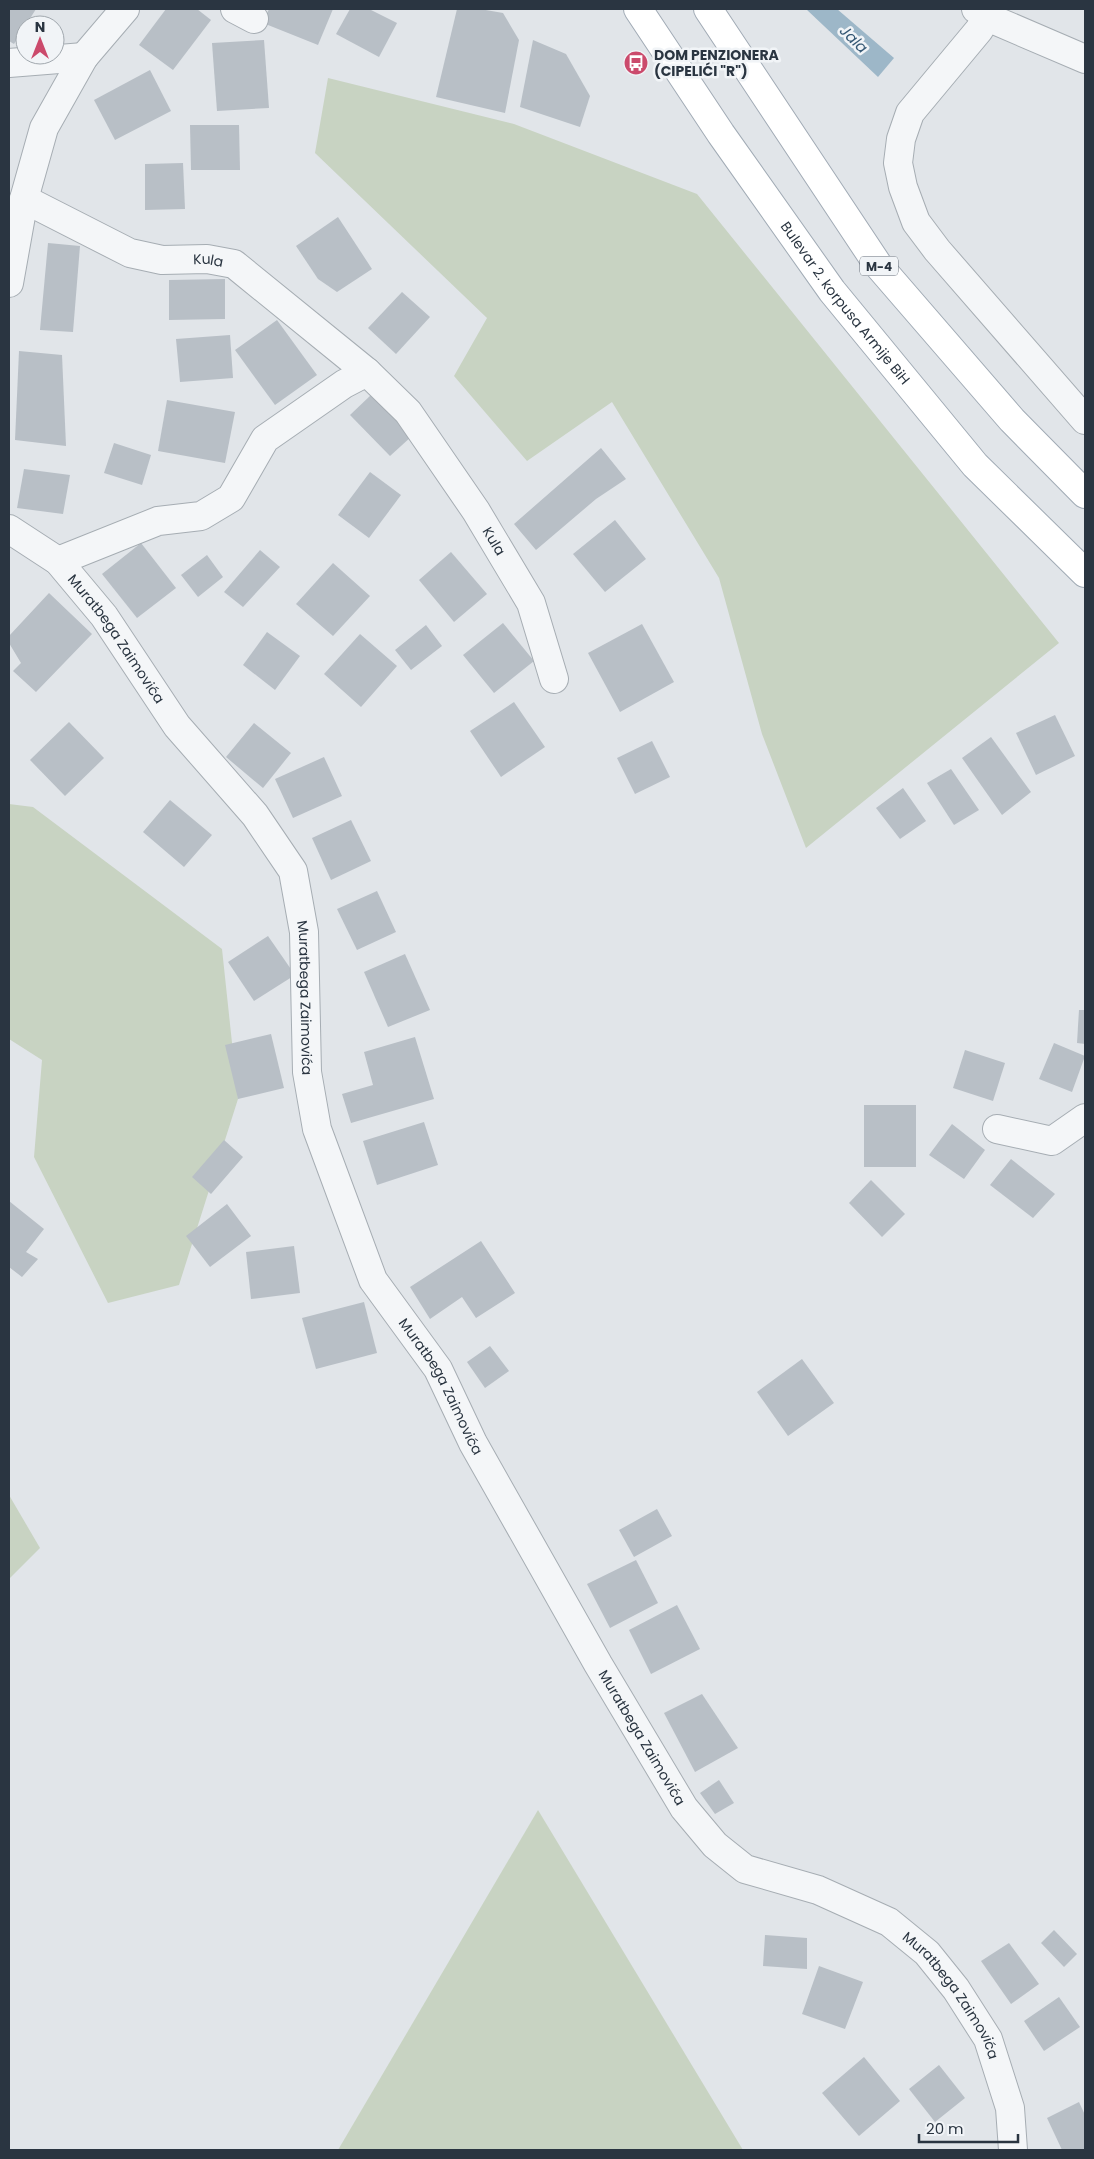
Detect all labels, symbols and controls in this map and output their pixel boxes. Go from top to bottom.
north arrow [15,15,65,65]
text: N [35,17,45,37]
water label: Jala [835,20,873,58]
place label: DOM PENZIONERA (CIPELIĆI "R") [654,45,780,81]
bus stop icon: DOM PENZIONERA (CIPELIĆI "R") [623,50,649,76]
street label: Bulevar 2. korpusa Armije BiH [776,217,915,389]
street label: Kula [193,249,225,272]
road number: M-4 [860,256,898,276]
street label: Kula [478,523,510,559]
street label: Muratbega Zaimovića [63,570,169,708]
street label: Muratbega Zaimovića [292,919,317,1075]
street label: Muratbega Zaimovića [394,1314,488,1459]
street label: Muratbega Zaimovića [594,1666,690,1809]
street label: Muratbega Zaimovića [898,1927,1004,2061]
scale bar [919,2112,1018,2144]
text: 20 m [926,2118,964,2139]

